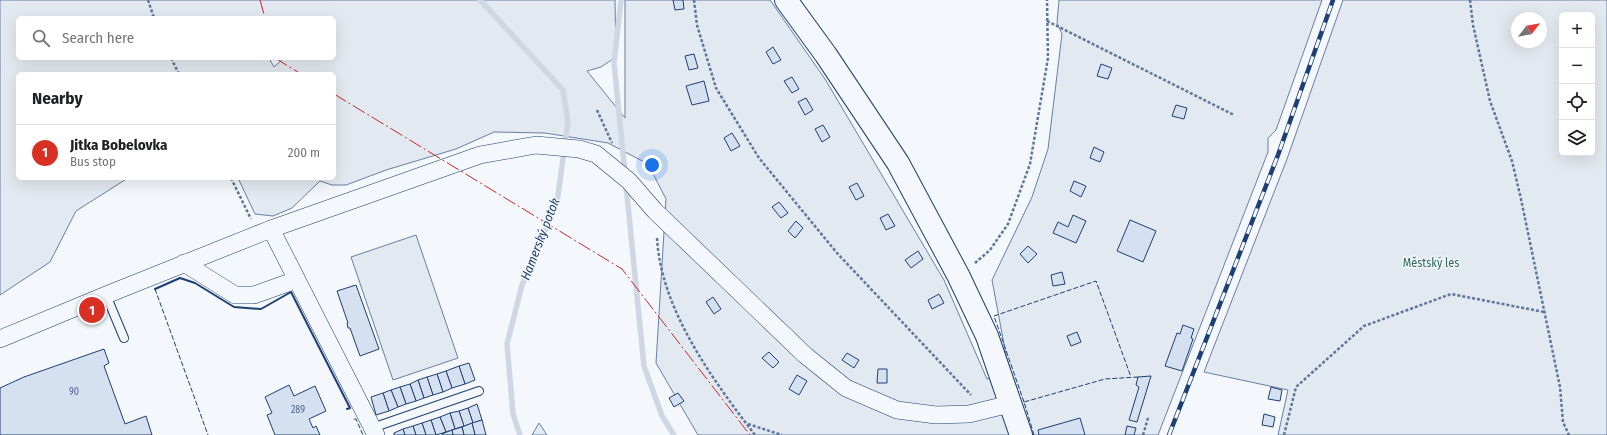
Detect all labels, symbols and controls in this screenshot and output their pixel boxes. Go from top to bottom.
north arrow [1511,12,1547,48]
map controls [1559,12,1595,156]
button: + [1559,12,1595,48]
search box [16,16,336,60]
icon: search [30,27,52,49]
text: Search here [62,29,134,47]
button: − [1559,48,1595,84]
button: locate [1559,84,1595,120]
text: Nearby [32,88,83,109]
button: layers [1559,120,1595,156]
text: Jitka Bobelovka [70,136,167,154]
text: 1 [42,145,48,160]
text: 200 m [288,145,320,160]
text: Bus stop [70,154,116,169]
your location [642,155,662,175]
water label: Hamerský potok [517,195,563,282]
park label: Městský les [1403,256,1459,270]
pin: 1 [79,295,105,325]
house number: 90 [69,386,79,398]
house number: 289 [291,404,305,416]

